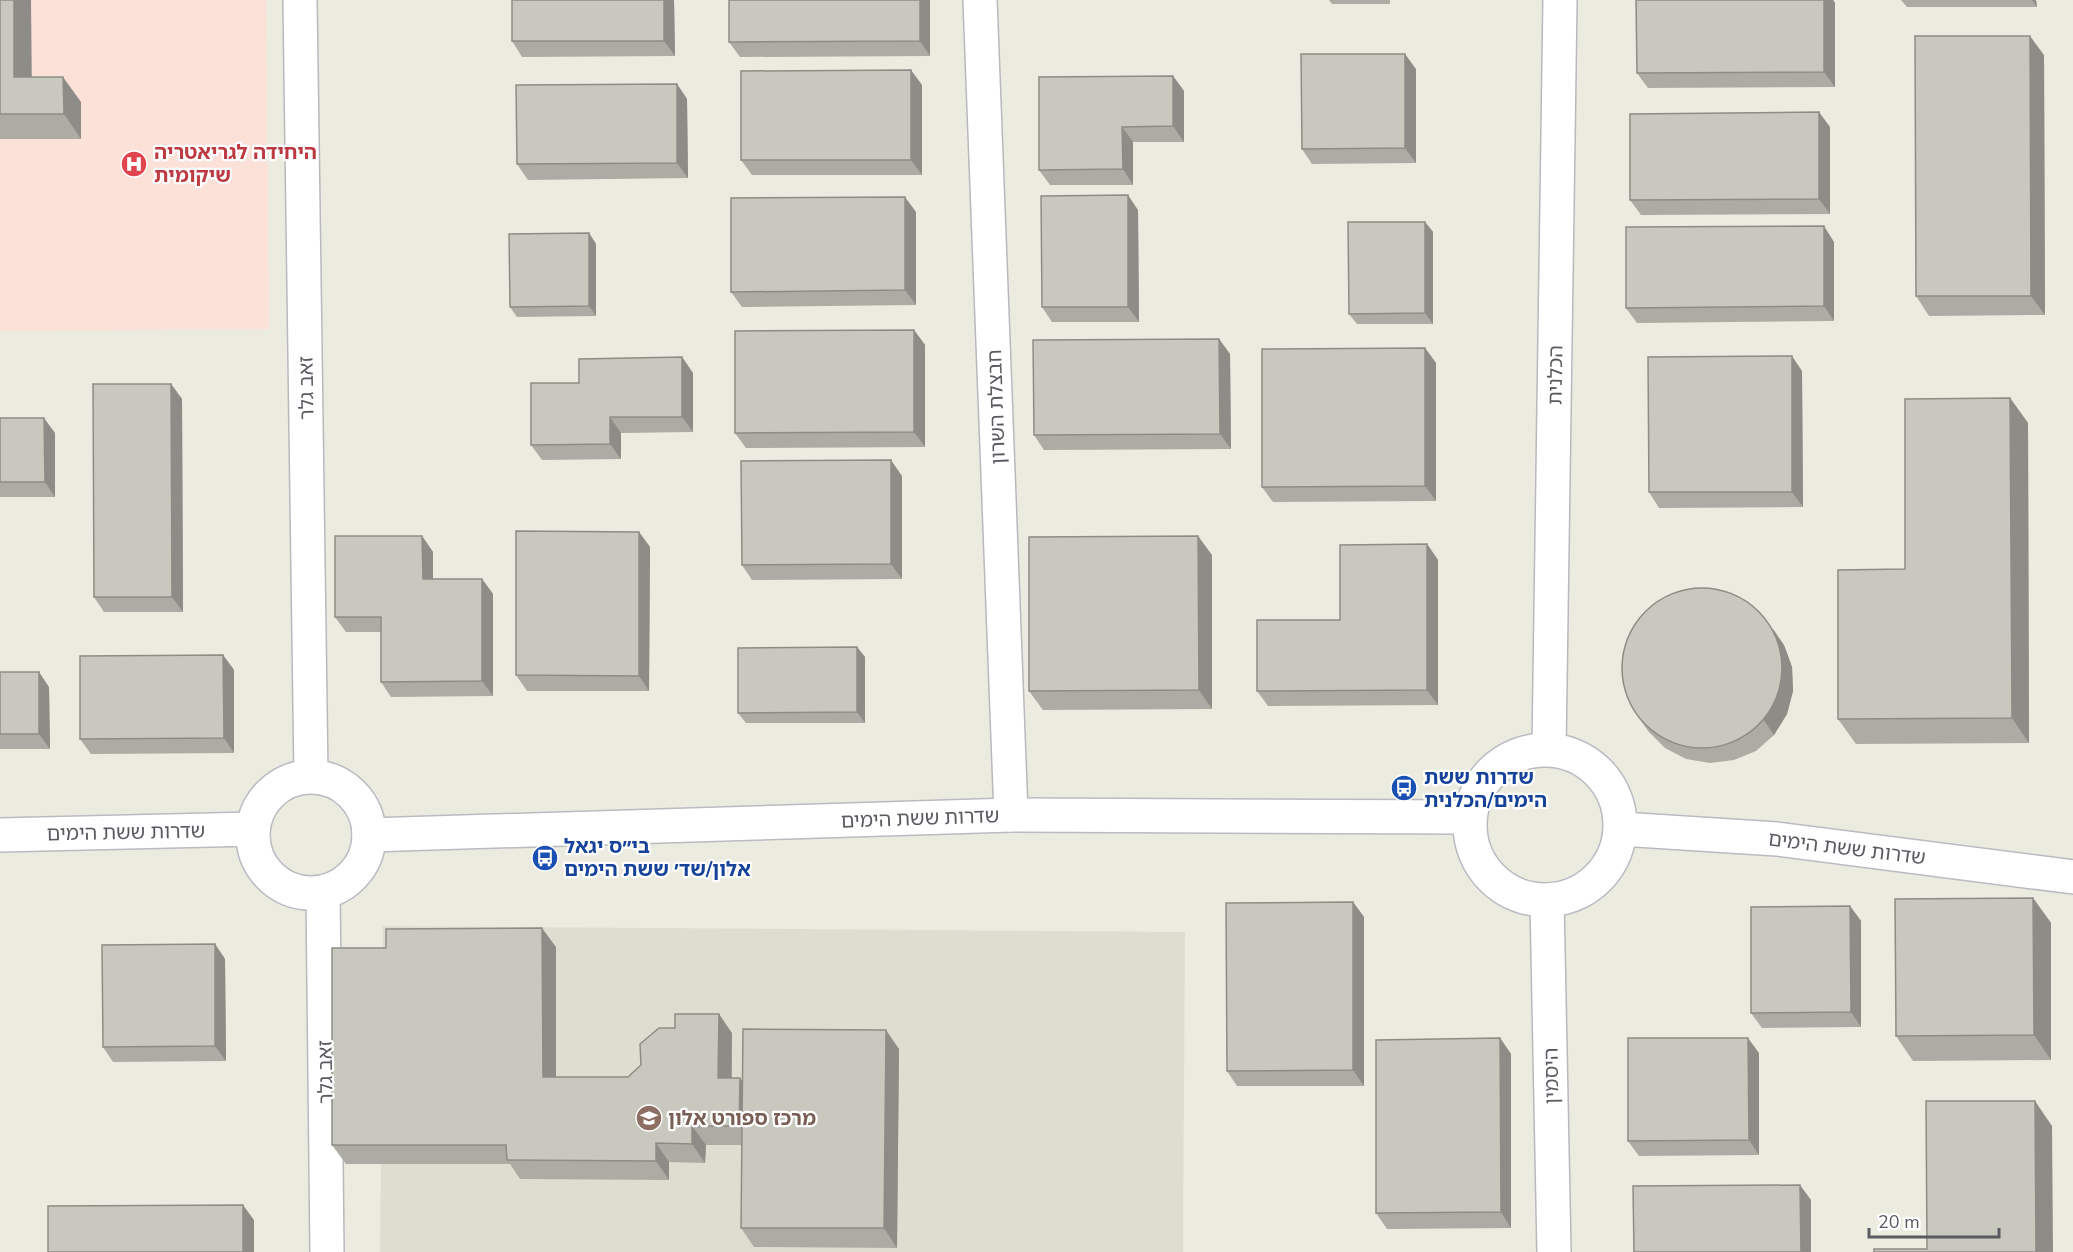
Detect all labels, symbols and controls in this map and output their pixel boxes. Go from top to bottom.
place label: היחידה לגריאטריה שיקומית [154,139,317,189]
hospital icon: היחידה לגריאטריה שיקומית [119,149,149,179]
street label: הכלנית [1541,345,1570,405]
street label: חבצלת השרון [981,349,1012,465]
street label: זאב גלר [292,356,321,420]
place label: שדרות ששת הימים/הכלנית [1424,764,1547,814]
bus stop icon: שדרות ששת הימים/הכלנית [1389,773,1419,803]
street label: שדרות ששת הימים [840,802,1000,835]
street label: שדרות ששת הימים [47,818,206,847]
street label: שדרות ששת הימים [1767,825,1927,872]
place label: בי״ס יגאל אלון/שד׳ ששת הימים [564,833,751,883]
bus stop icon: בי״ס יגאל אלון/שד׳ ששת הימים [530,843,560,873]
street label: זאב גלר [311,1040,340,1104]
street label: היסמין [1538,1047,1565,1105]
school or university icon: מרכז ספורט אלון [634,1103,664,1133]
place label: מרכז ספורט אלון [668,1105,816,1132]
scale bar [1869,1201,2000,1239]
text: 20 m [1878,1210,1920,1234]

